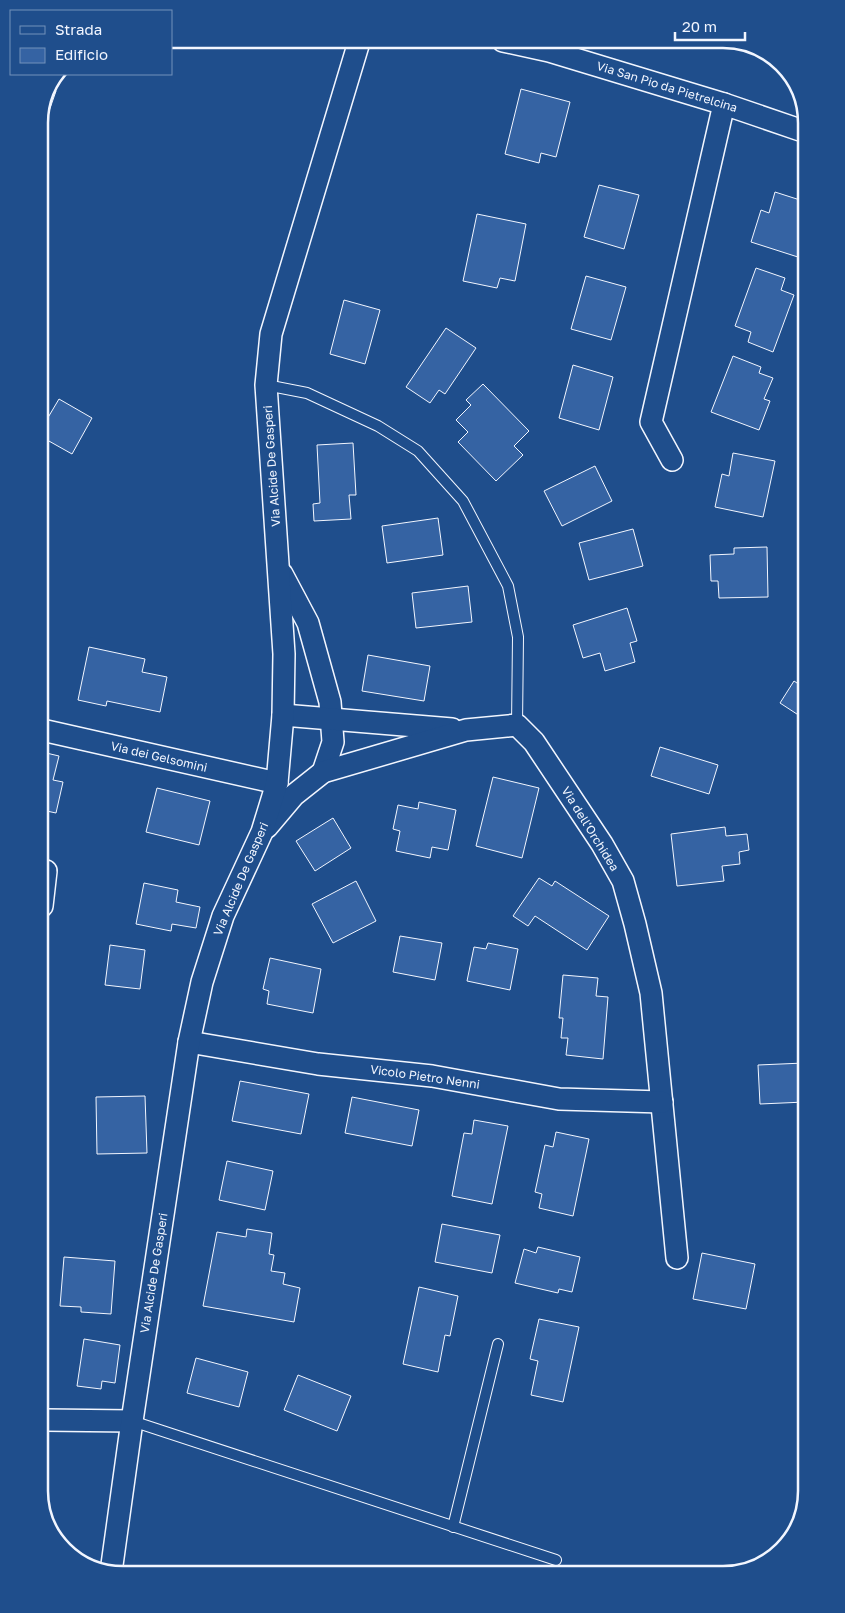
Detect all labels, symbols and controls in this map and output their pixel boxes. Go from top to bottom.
legend [10,10,172,75]
scale bar [675,10,745,42]
text: 20 m [682,17,717,35]
text: Strada [55,20,102,38]
text: Edificio [55,45,108,63]
street label: Via San Pio da Pietrelcina [595,58,739,115]
street label: Via Alcide De Gasperi [260,405,283,527]
street label: Via dei Gelsomini [109,738,209,775]
street label: Via dell'Orchidea [558,784,622,874]
street label: Via Alcide De Gasperi [210,820,271,938]
street label: Vicolo Pietro Nenni [369,1061,481,1092]
street label: Via Alcide De Gasperi [137,1212,170,1334]

